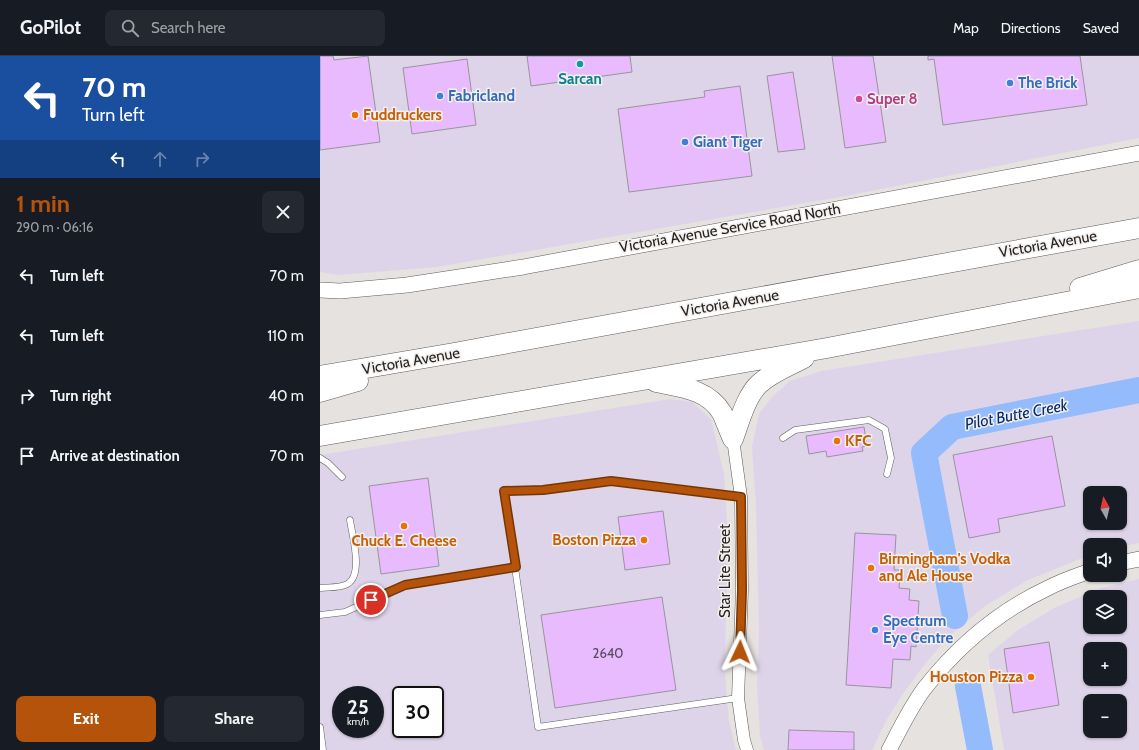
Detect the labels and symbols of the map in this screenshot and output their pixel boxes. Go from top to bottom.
marker: Sarcan [575,59,585,69]
place label: Sarcan [558,70,602,88]
place label: The Brick [1018,74,1078,92]
marker: The Brick [1005,78,1015,88]
place label: Fabricland [448,87,515,105]
place label: Super 8 [867,90,918,108]
marker: Fabricland [435,91,445,101]
marker: Super 8 [854,94,864,104]
place label: Fuddruckers [363,106,442,124]
marker: Fuddruckers [350,110,360,120]
place label: Giant Tiger [693,133,763,151]
marker: Giant Tiger [680,137,690,147]
street label: Victoria Avenue Service Road North [618,200,842,256]
street label: Victoria Avenue [998,226,1099,261]
street label: Victoria Avenue [680,285,781,320]
street label: Victoria Avenue [361,343,462,378]
water label: Pilot Butte Creek [963,395,1070,434]
place label: KFC [845,432,871,450]
marker: KFC [832,436,842,446]
north arrow [1083,486,1127,530]
marker: Chuck E. Cheese [399,521,409,531]
street label: Star Lite Street [716,524,734,618]
place label: Boston Pizza [552,531,637,549]
place label: Chuck E. Cheese [351,532,457,550]
marker: Boston Pizza [639,535,649,545]
place label: Birmingham's Vodka and Ale House [879,550,1011,585]
marker: Birmingham's Vodka and Ale House [866,563,876,573]
pin [354,583,388,617]
place label: Spectrum Eye Centre [883,612,953,647]
marker: Spectrum Eye Centre [870,625,880,635]
position arrow [719,631,761,673]
house number: 2640 [593,645,623,661]
place label: Houston Pizza [930,668,1024,686]
marker: Houston Pizza [1026,672,1036,682]
speed limit sign: 30 [392,686,444,738]

